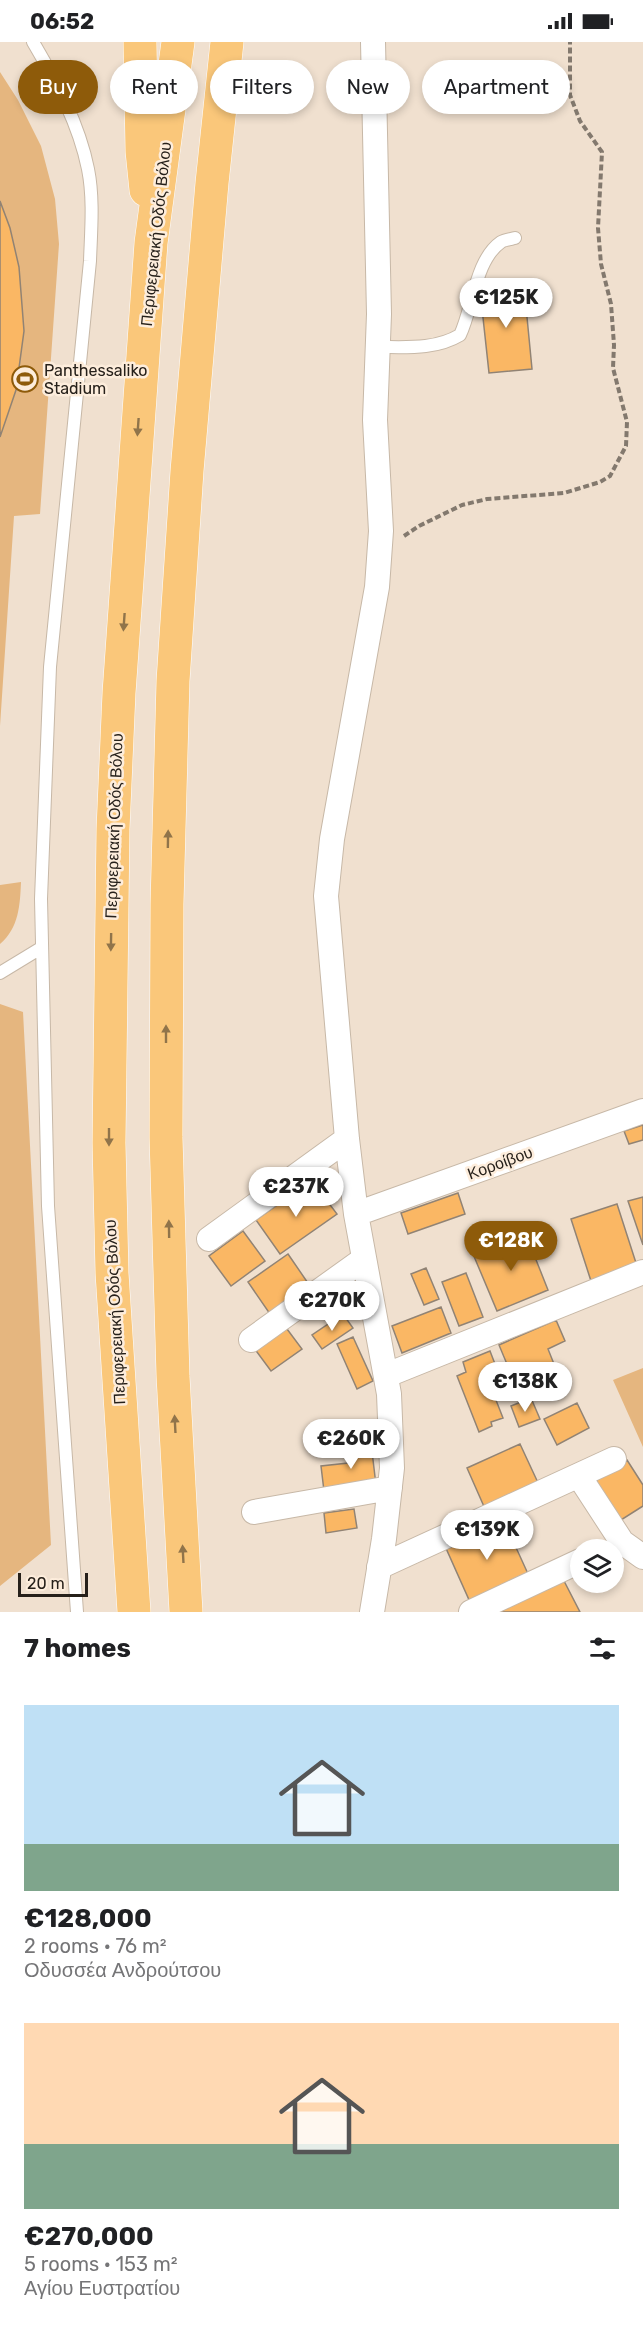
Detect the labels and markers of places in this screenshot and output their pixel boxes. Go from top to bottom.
pin: €125K [464,278,548,329]
place label: Panthessaliko Stadium [44,361,147,398]
sports icon: Panthessaliko Stadium [10,364,40,394]
pin: €237K [254,1167,338,1218]
pin: €128K [469,1221,553,1272]
pin: €270K [290,1281,374,1332]
pin: €138K [483,1362,567,1413]
pin: €260K [309,1419,393,1470]
pin: €139K [445,1510,529,1561]

